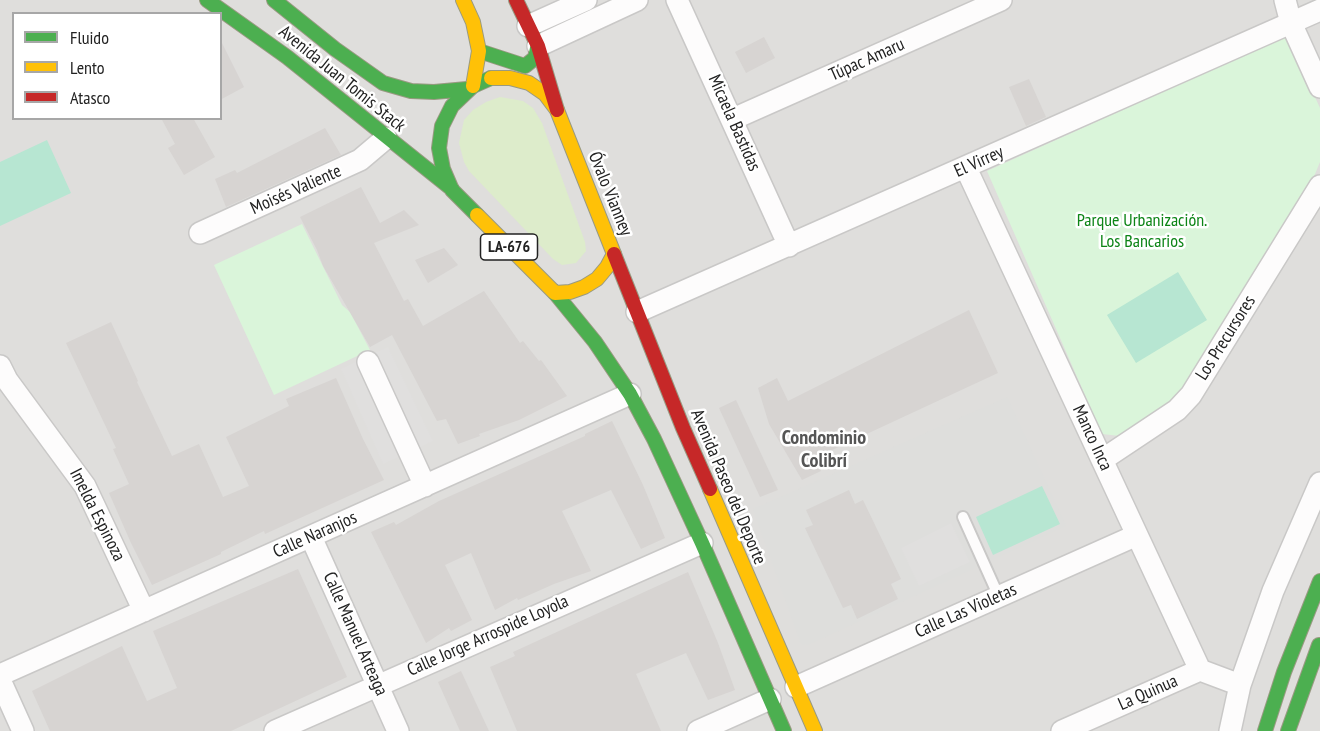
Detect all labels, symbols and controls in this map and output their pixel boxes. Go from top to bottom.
legend [12,12,222,120]
street label: Avenida Juan Tomis Stack [274,21,410,137]
text: Fluido [70,26,109,49]
street label: Túpac Amaru [826,34,908,86]
text: Lento [70,56,105,79]
street label: Micaela Bastidas [703,71,765,175]
text: Atasco [70,86,110,109]
street label: El Virrey [951,142,1007,182]
street label: Óvalo Vianney [583,149,637,239]
street label: Moisés Valiente [247,160,345,220]
park label: Parque Urbanización. Los Bancarios [1077,210,1207,252]
road number: LA-676 [480,234,538,260]
street label: Los Precursores [1191,292,1261,384]
street label: Manco Inca [1067,402,1117,474]
street label: Avenida Paseo del Deporte [686,406,770,568]
district label: Condominio Colibrí [782,426,866,473]
street label: Imelda Espinoza [64,465,130,565]
street label: Calle Naranjos [270,507,360,563]
street label: Calle Manuel Arteaga [318,569,392,699]
street label: Calle Las Violetas [912,579,1020,643]
street label: Calle Jorge Arrospide Loyola [404,591,572,681]
street label: La Quinua [1115,670,1181,716]

